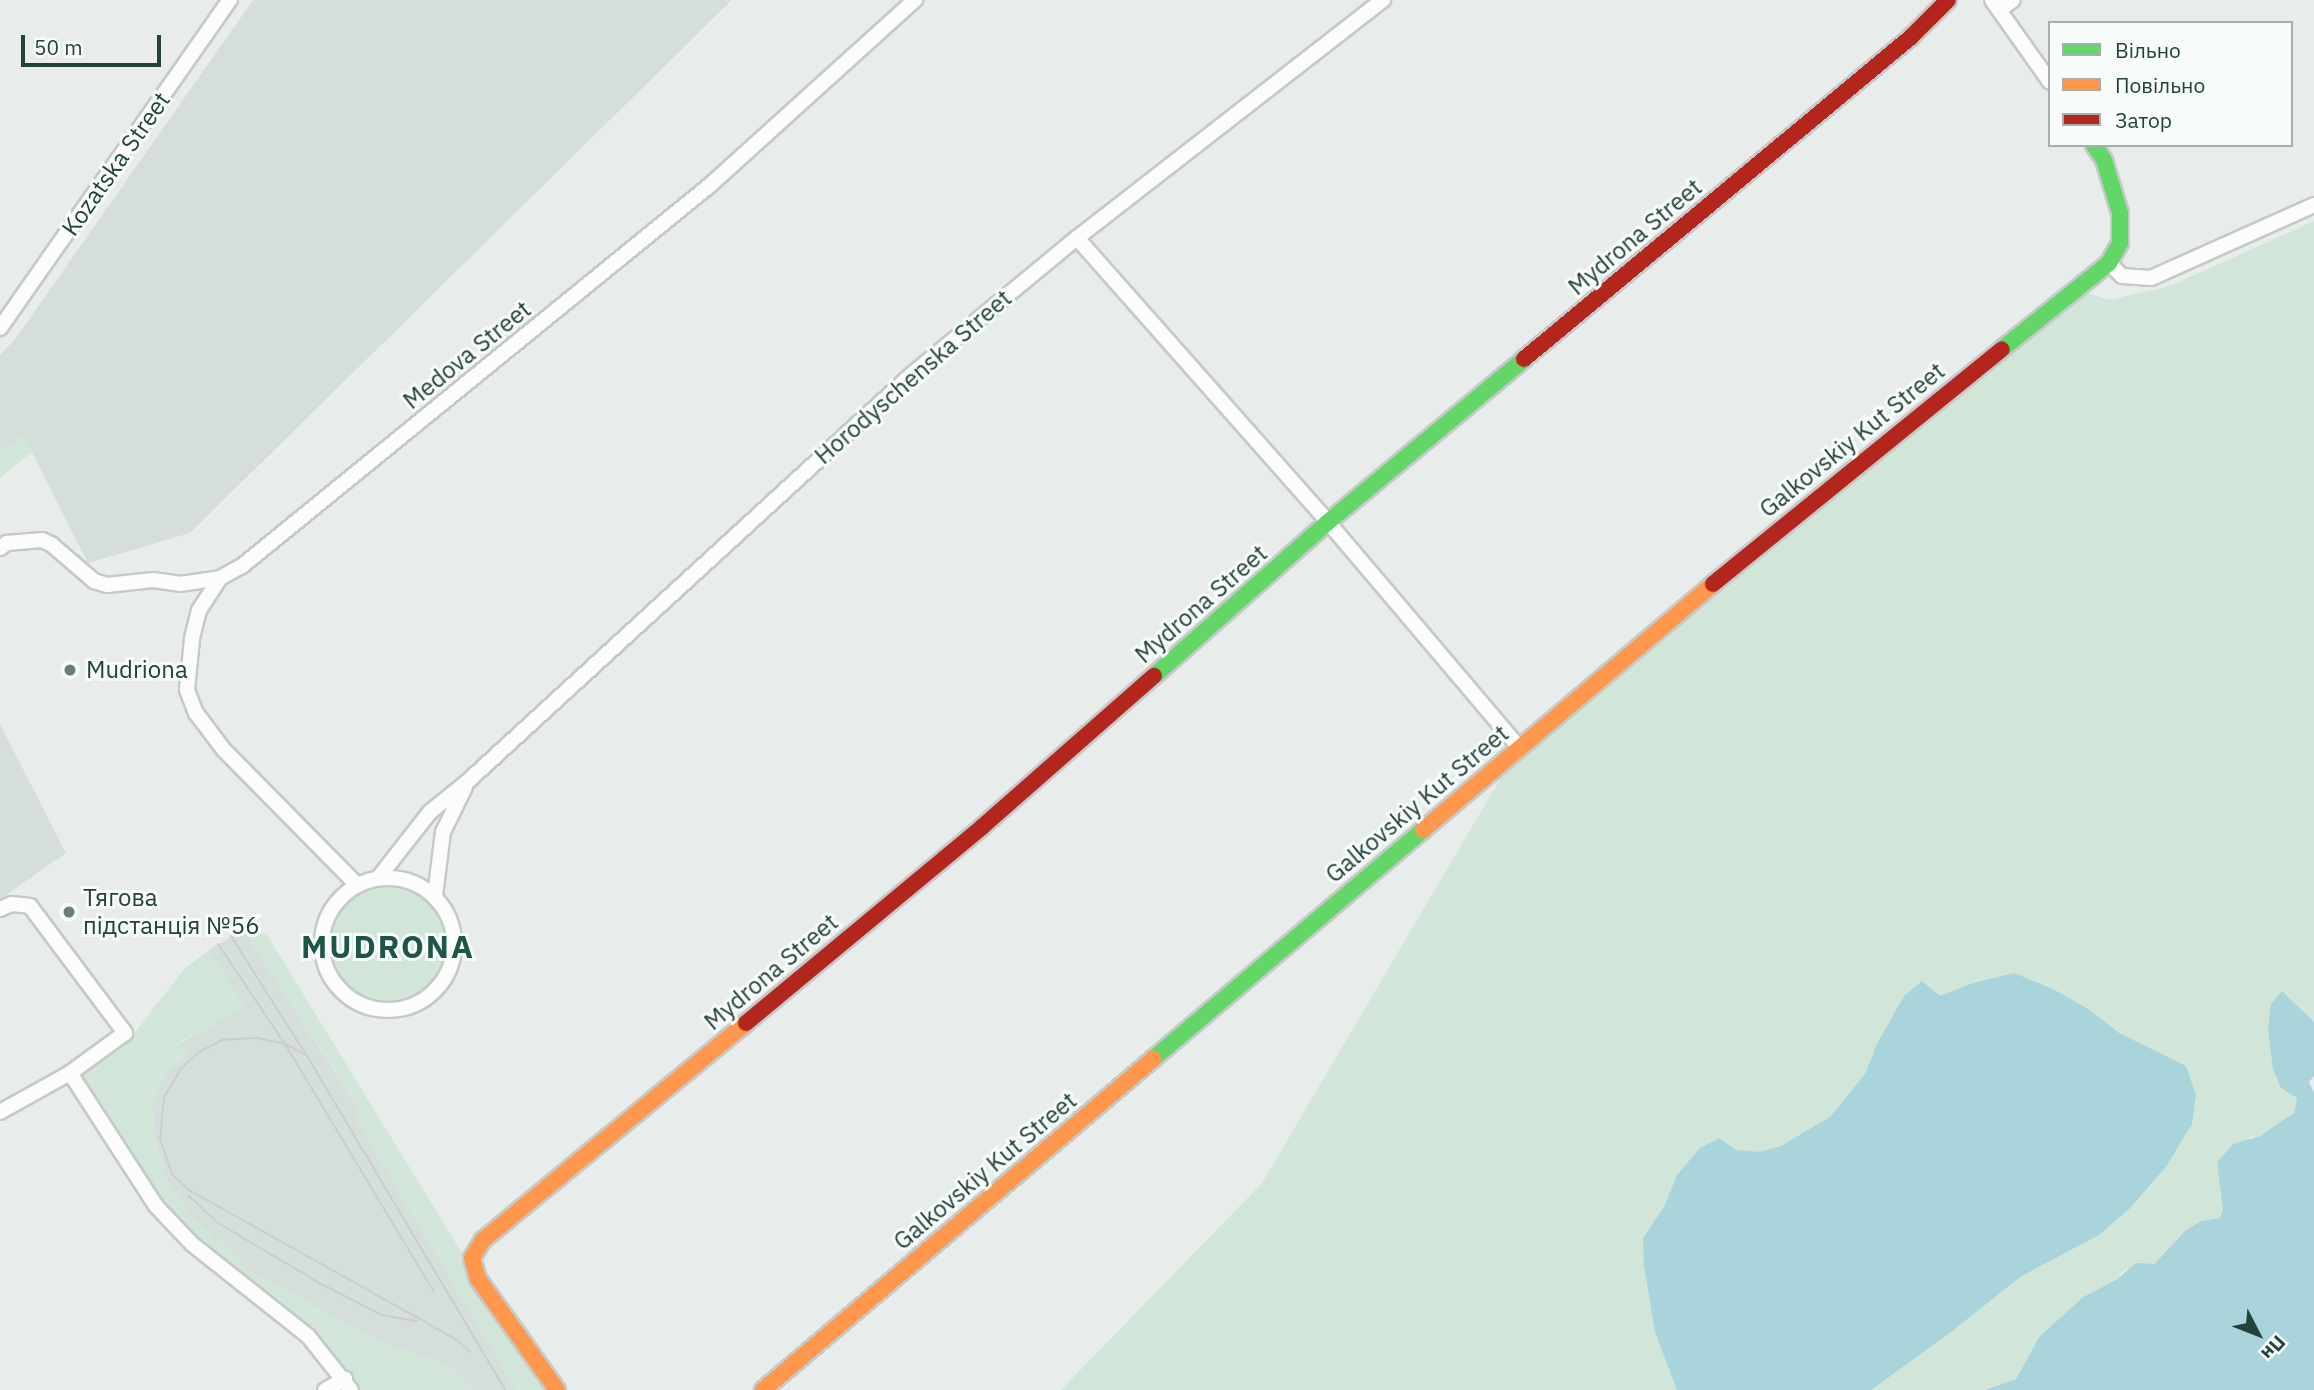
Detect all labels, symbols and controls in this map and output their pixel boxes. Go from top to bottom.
scale bar [24,21,164,65]
legend [2048,21,2293,147]
text: 50 m [34,33,83,61]
text: Вільно [2115,36,2181,64]
text: Повільно [2115,71,2205,99]
street label: Kozatska Street [56,87,176,241]
text: Затор [2115,106,2172,134]
street label: Mydrona Street [1562,173,1708,301]
street label: Horodyschenska Street [809,284,1017,470]
street label: Medova Street [397,295,537,415]
street label: Galkovskiy Kut Street [1754,356,1950,524]
street label: Mydrona Street [1129,539,1273,669]
place label: Mudriona [86,656,188,684]
marker: Mudriona [60,660,80,680]
street label: Galkovskiy Kut Street [1320,719,1514,889]
place label: Тягова підстанція №56 [83,884,260,940]
marker: Тягова підстанція №56 [61,904,77,920]
street label: Mydrona Street [698,908,844,1036]
district label: MUDRONA [302,927,474,965]
street label: Galkovskiy Kut Street [888,1086,1082,1256]
north arrow [2223,1299,2293,1369]
text: Пн [2256,1331,2291,1365]

